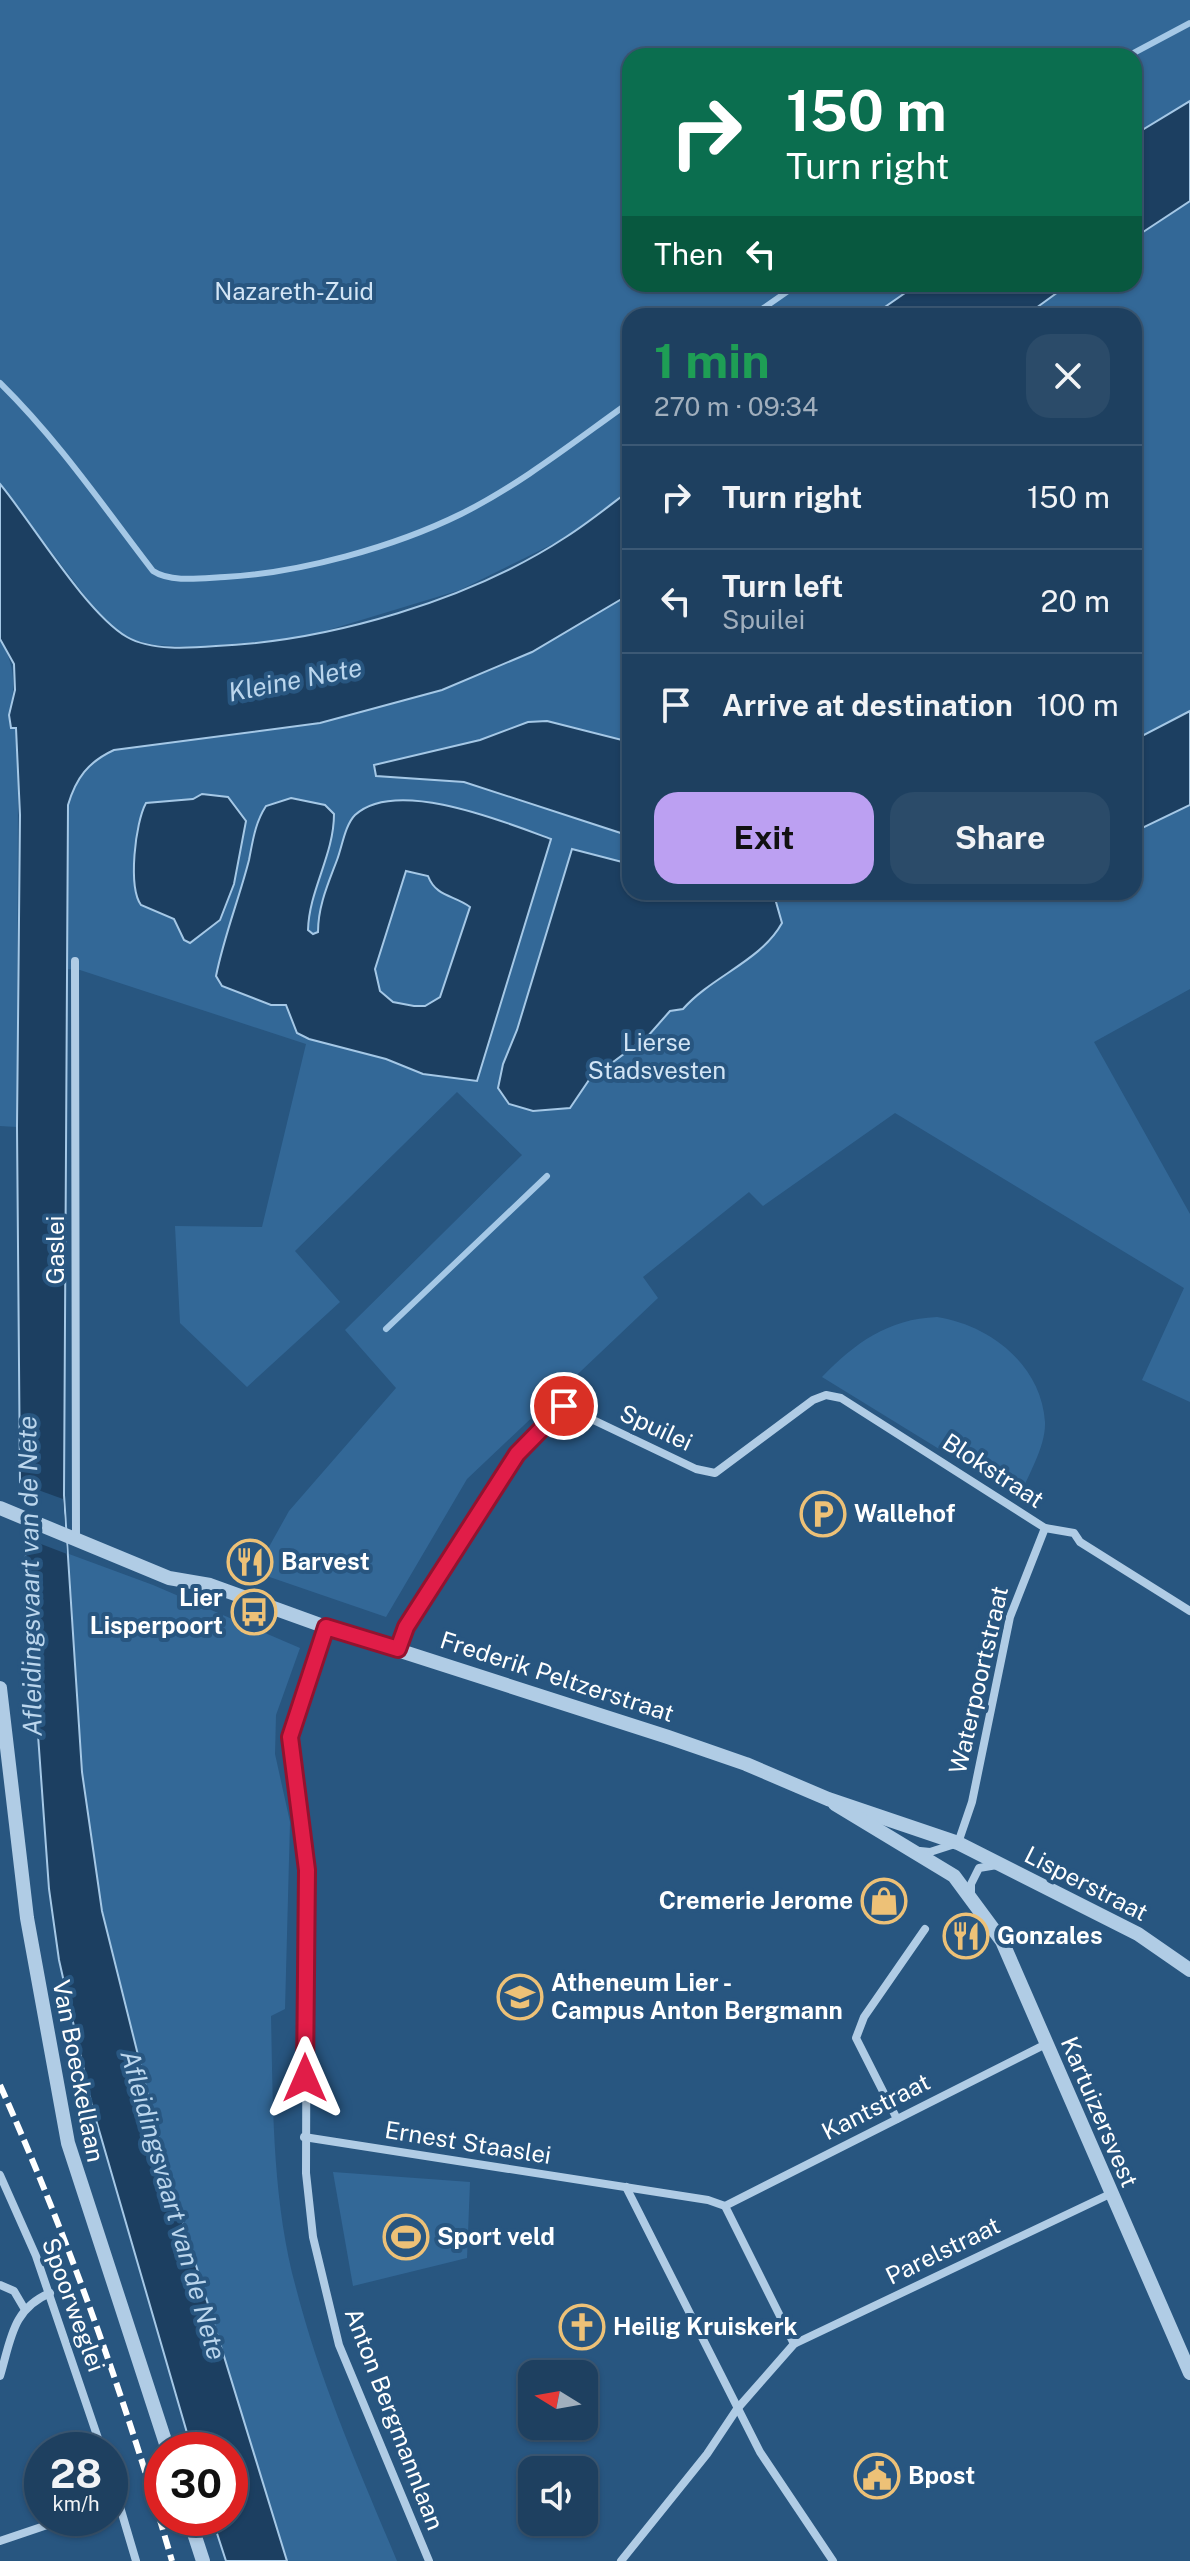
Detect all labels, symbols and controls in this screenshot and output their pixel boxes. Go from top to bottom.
text: 150 m [786,78,947,144]
icon: right [654,80,758,184]
text: Turn right [786,145,949,187]
icon: left [739,232,783,276]
text: Then [654,236,723,272]
park label: Nazareth-Zuid [214,277,374,305]
text: 1 min [654,332,770,389]
button: close [1026,334,1110,418]
text: 270 m · 09:34 [654,391,818,422]
icon: right [654,475,698,519]
text: Turn right [722,479,862,515]
text: 150 m [1027,479,1110,515]
text: Turn left [722,568,843,604]
icon: left [654,579,698,623]
text: 20 m [1041,583,1110,619]
text: Spuilei [722,604,805,635]
water label: Kleine Nete [225,651,364,708]
icon: arrive [654,683,698,727]
text: Arrive at destination [722,687,1013,723]
text: 100 m [1037,687,1119,723]
button: Exit [654,792,874,884]
button: Share [890,792,1110,884]
park label: Lierse Stadsvesten [588,1028,726,1084]
street label: Gaslei [41,1215,69,1285]
pin [530,1372,598,1440]
icon: arrive [542,1384,586,1428]
street label: Spuilei [616,1398,697,1456]
water label: Afleidingsvaart van de Nete [11,1415,48,1737]
street label: Blokstraat [938,1427,1049,1513]
parking icon: Wallehof [799,1490,847,1538]
place label: Wallehof [854,1499,956,1527]
restaurant icon: Barvest [226,1538,274,1586]
place label: Barvest [281,1547,370,1575]
place label: Lier Lisperpoort [90,1583,223,1639]
street label: Waterpoortstraat [943,1583,1013,1776]
bus stop icon: Lier Lisperpoort [230,1588,278,1636]
street label: Frederik Peltzerstraat [437,1625,678,1727]
street label: Lisperstraat [1020,1840,1153,1926]
shop icon: Cremerie Jerome [860,1877,908,1925]
place label: Cremerie Jerome [659,1886,853,1914]
restaurant icon: Gonzales [942,1912,990,1960]
place label: Gonzales [997,1921,1103,1949]
place label: Atheneum Lier - Campus Anton Bergmann [551,1968,843,2024]
school or university icon: Atheneum Lier - Campus Anton Bergmann [496,1973,544,2021]
street label: Van Boeckellaan [48,1977,110,2164]
street label: Kartuizersvest [1056,2032,1144,2191]
position arrow [263,2036,347,2120]
water label: Afleidingsvaart van de Nete [114,2046,233,2363]
street label: Kantstraat [817,2067,934,2145]
street label: Ernest Staaslei [383,2115,553,2169]
street label: Parelstraat [881,2210,1004,2290]
sports icon: Sport veld [382,2213,430,2261]
place label: Sport veld [437,2222,555,2250]
street label: Spoorweglei [37,2234,111,2375]
church icon: Heilig Kruiskerk [558,2303,606,2351]
street label: Anton Bergmannlaan [340,2304,450,2534]
place label: Heilig Kruiskerk [613,2312,798,2340]
north arrow [518,2360,598,2440]
map controls [518,2360,598,2536]
speed limit sign: 30 [144,2432,248,2536]
text: 28 [50,2450,102,2497]
public building icon: Bpost [853,2452,901,2500]
button: sound [518,2456,598,2536]
place label: Bpost [908,2461,975,2489]
text: km/h [52,2492,100,2516]

